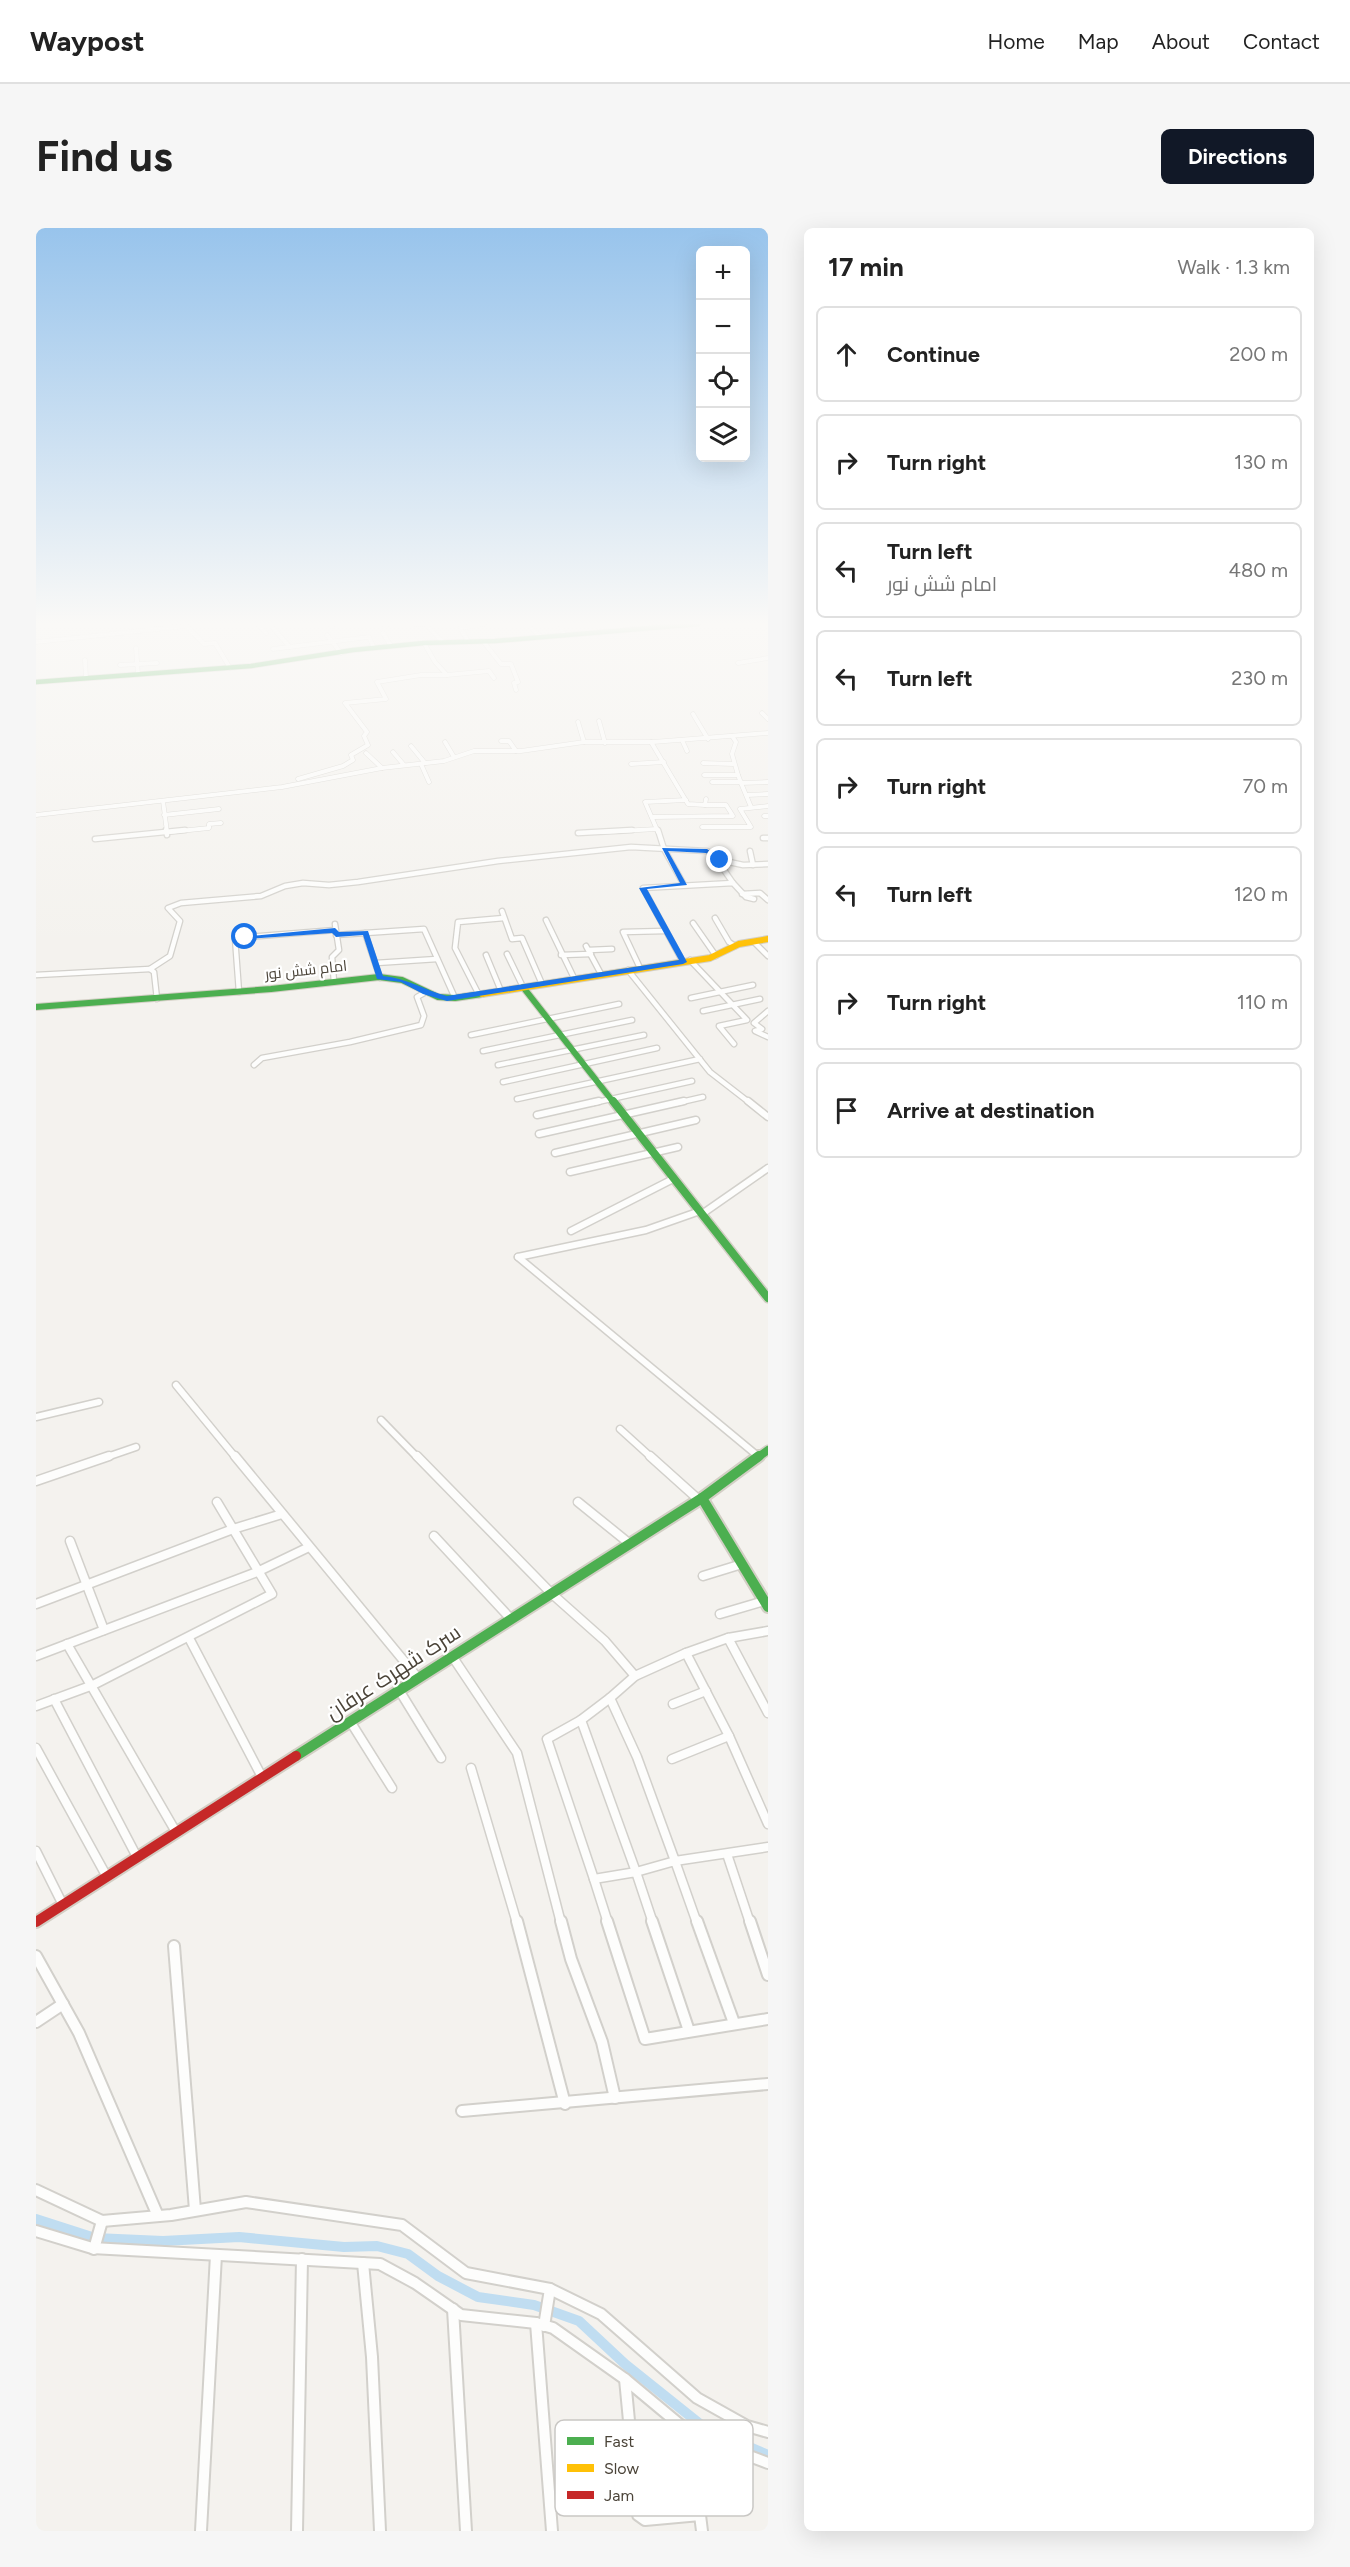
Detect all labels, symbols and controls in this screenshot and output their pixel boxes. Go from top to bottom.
text: Waypost [30,24,144,58]
text: Home [988,29,1045,54]
text: Map [1078,29,1119,54]
text: About [1152,29,1210,54]
text: Contact [1243,29,1320,54]
button: Directions [1161,129,1314,184]
text: Find us [36,131,173,182]
map controls [696,246,750,462]
button: + [696,246,750,300]
text: 17 min [828,251,904,283]
text: Walk · 1.3 km [1177,255,1290,279]
button: − [696,300,750,354]
icon: ahead [830,338,863,371]
text: Continue [887,341,980,368]
text: 200 m [1229,342,1288,366]
button: locate [696,354,750,408]
button: layers [696,408,750,462]
icon: right [830,446,863,479]
text: Turn right [887,449,986,476]
text: 130 m [1234,450,1288,474]
text: Turn left [887,538,973,565]
icon: left [830,554,863,587]
text: 480 m [1229,558,1288,582]
text: امام شش نور [887,572,997,596]
icon: left [830,662,863,695]
text: Turn left [887,665,973,692]
text: 230 m [1231,666,1288,690]
icon: right [830,770,863,803]
text: Turn right [887,773,986,800]
text: 70 m [1242,774,1288,798]
route end [706,846,732,872]
icon: left [830,878,863,911]
text: Turn left [887,881,973,908]
text: 120 m [1234,882,1288,906]
route start [231,923,257,949]
street label: امام شش نور [263,957,348,984]
icon: right [830,986,863,1019]
text: Turn right [887,989,986,1016]
text: 110 m [1237,990,1288,1014]
icon: arrive [830,1094,863,1127]
text: Arrive at destination [887,1097,1095,1124]
street label: سرک شهرک عرفان [321,1619,466,1726]
legend [555,2420,753,2516]
text: Fast [604,2432,634,2451]
text: Slow [604,2459,639,2478]
text: Jam [604,2486,634,2505]

